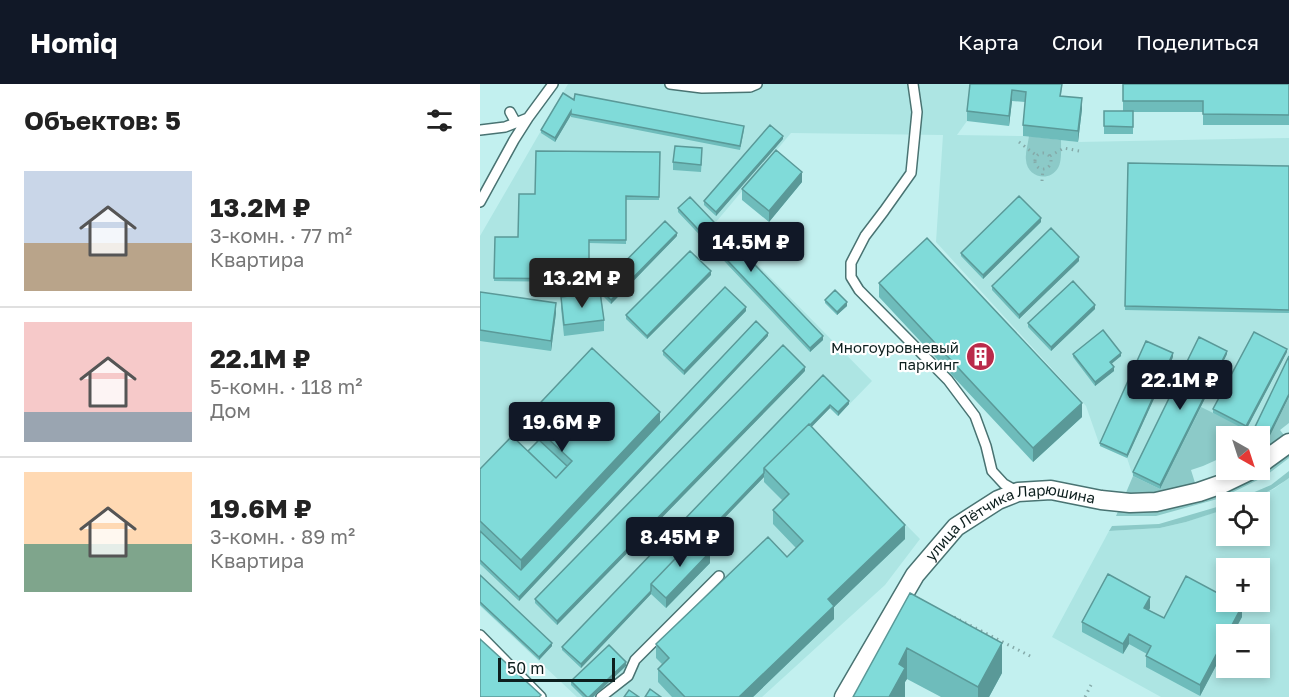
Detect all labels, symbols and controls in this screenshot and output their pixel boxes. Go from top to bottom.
text: Homiq [30,26,117,59]
text: Карта [958,29,1019,55]
text: Слои [1052,29,1103,55]
text: Поделиться [1136,29,1259,55]
icon: filters [423,104,456,137]
text: Объектов: 5 [24,105,181,136]
text: 13.2M ₽ [210,192,311,223]
icon: home [72,195,144,267]
pin: 14.5M ₽ [696,222,806,273]
text: 3-комн. · 77 m² [210,223,352,247]
text: 14.5M ₽ [712,229,790,253]
text: Квартира [210,247,304,271]
pin: 13.2M ₽ [527,258,637,309]
text: 13.2M ₽ [543,265,621,289]
place label: Многоуровневый паркинг [831,338,959,373]
building icon: Многоуровневый паркинг [964,341,996,373]
text: 22.1M ₽ [210,343,311,374]
icon: home [72,346,144,418]
pin: 22.1M ₽ [1125,360,1235,411]
text: 22.1M ₽ [1141,367,1219,391]
text: 5-комн. · 118 m² [210,374,362,398]
text: Дом [210,398,251,422]
pin: 19.6M ₽ [507,402,617,453]
text: 19.6M ₽ [523,409,601,433]
north arrow [1216,426,1270,480]
map controls [1216,426,1270,678]
street label: улица Лётчика Ларюшина [921,479,1097,564]
button: locate [1216,492,1270,546]
text: 19.6M ₽ [210,493,312,524]
icon: home [72,496,144,568]
pin: 8.45M ₽ [625,517,735,568]
text: 3-комн. · 89 m² [210,524,355,548]
text: 8.45M ₽ [640,524,720,548]
text: Квартира [210,548,304,572]
button: + [1216,558,1270,612]
button: − [1216,624,1270,678]
scale bar [498,655,615,682]
text: 50 m [507,658,544,678]

